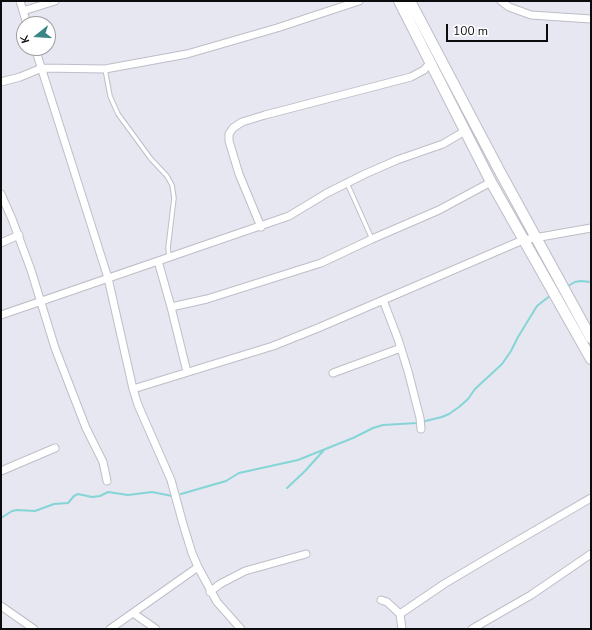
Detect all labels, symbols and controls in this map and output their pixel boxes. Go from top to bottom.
north arrow [16,16,56,56]
scale bar [448,16,550,42]
text: 100 m [453,23,488,39]
text: K [17,34,33,45]

